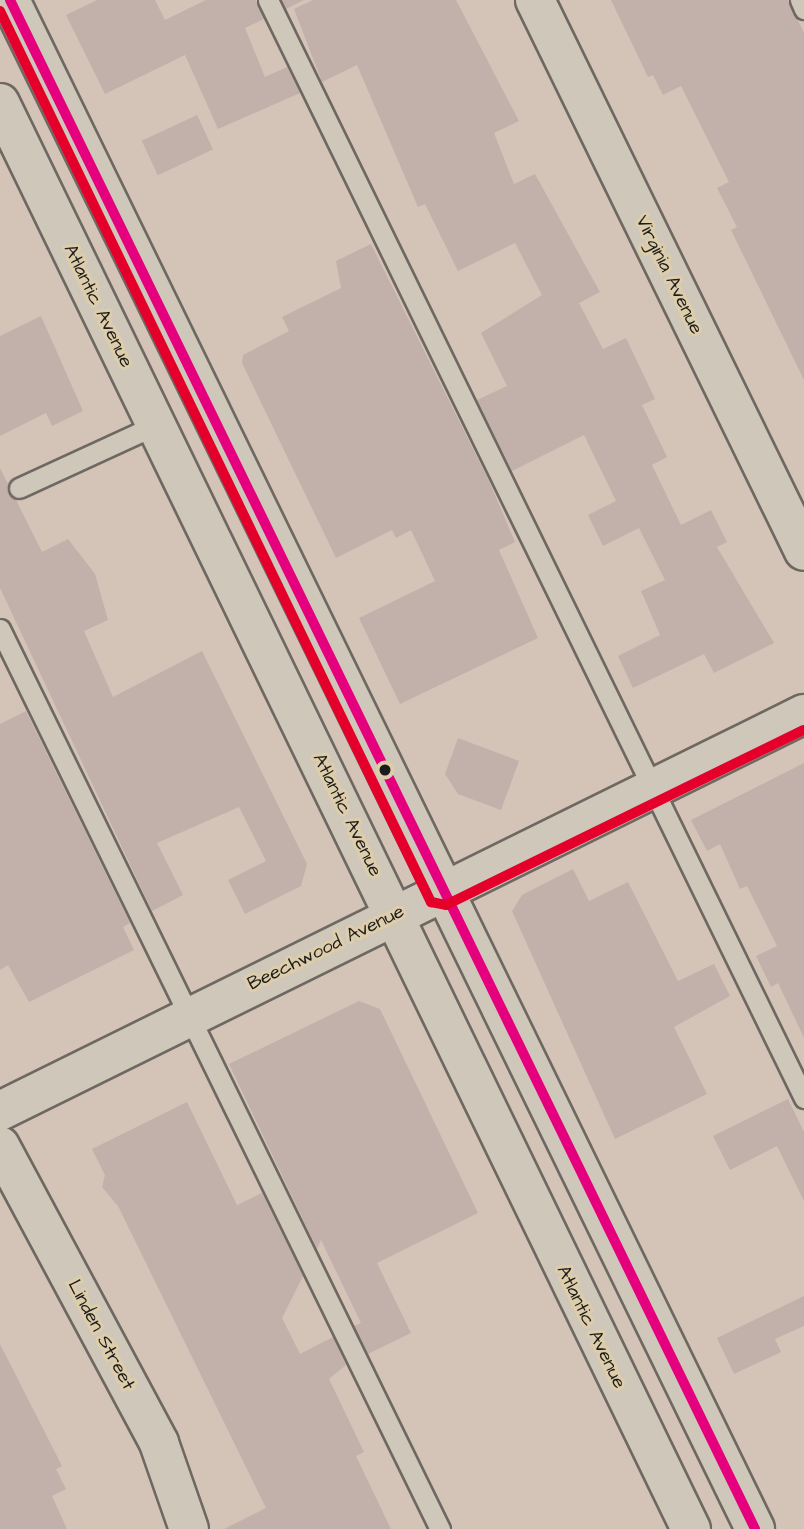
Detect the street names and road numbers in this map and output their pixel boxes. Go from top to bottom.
street label: Virginia Avenue [630,212,708,338]
street label: Atlantic Avenue [58,241,138,371]
street label: Atlantic Avenue [307,750,387,880]
street label: Beechwood Avenue [244,900,408,996]
street label: Atlantic Avenue [551,1262,631,1392]
street label: Linden Street [62,1276,140,1394]

